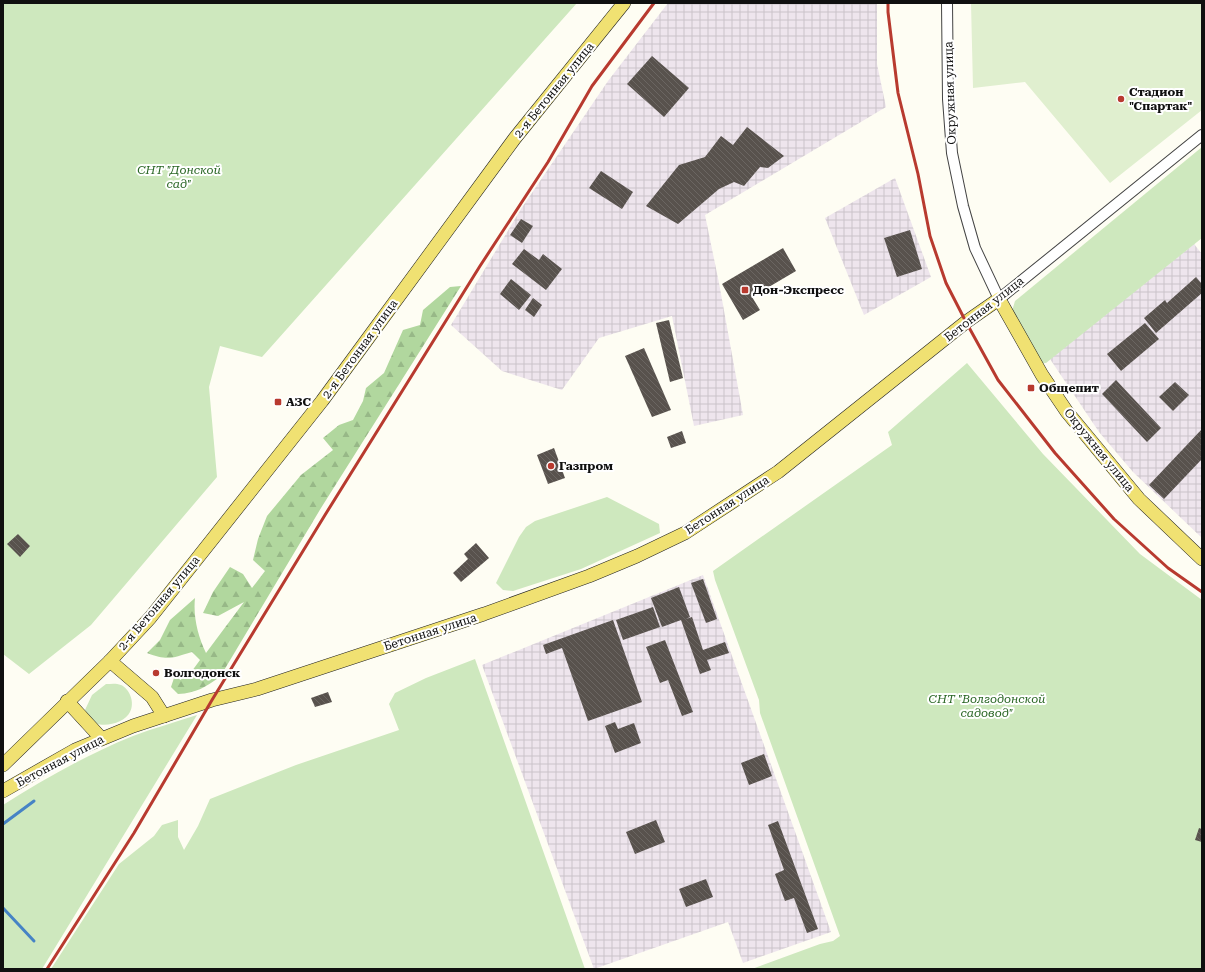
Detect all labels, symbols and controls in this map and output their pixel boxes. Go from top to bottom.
street label: 2-я Бетонная улица [511,39,597,141]
street label: Окружная улица [941,41,959,145]
place label: Стадион "Спартак" [1129,85,1192,113]
marker: Стадион "Спартак" [1116,94,1126,104]
park label: СНТ "Донской сад" [137,163,221,191]
street label: Бетонная улица [941,273,1027,344]
place label: Дон-Экспресс [753,283,844,297]
marker: Дон-Экспресс [740,285,750,295]
street label: 2-я Бетонная улица [319,296,401,401]
place label: Общепит [1039,381,1099,395]
marker: Общепит [1026,383,1036,393]
place label: АЗС [286,395,312,409]
marker: АЗС [273,397,283,407]
street label: Окружная улица [1061,405,1137,495]
place label: Газпром [559,459,613,473]
marker: Газпром [546,461,556,471]
street label: Бетонная улица [683,472,772,537]
street label: 2-я Бетонная улица [115,553,203,653]
street label: Бетонная улица [382,610,479,654]
place label: Волгодонск [164,666,241,680]
marker: Волгодонск [151,668,161,678]
park label: СНТ "Волгодонской садовод" [929,692,1045,720]
street label: Бетонная улица [14,732,107,790]

